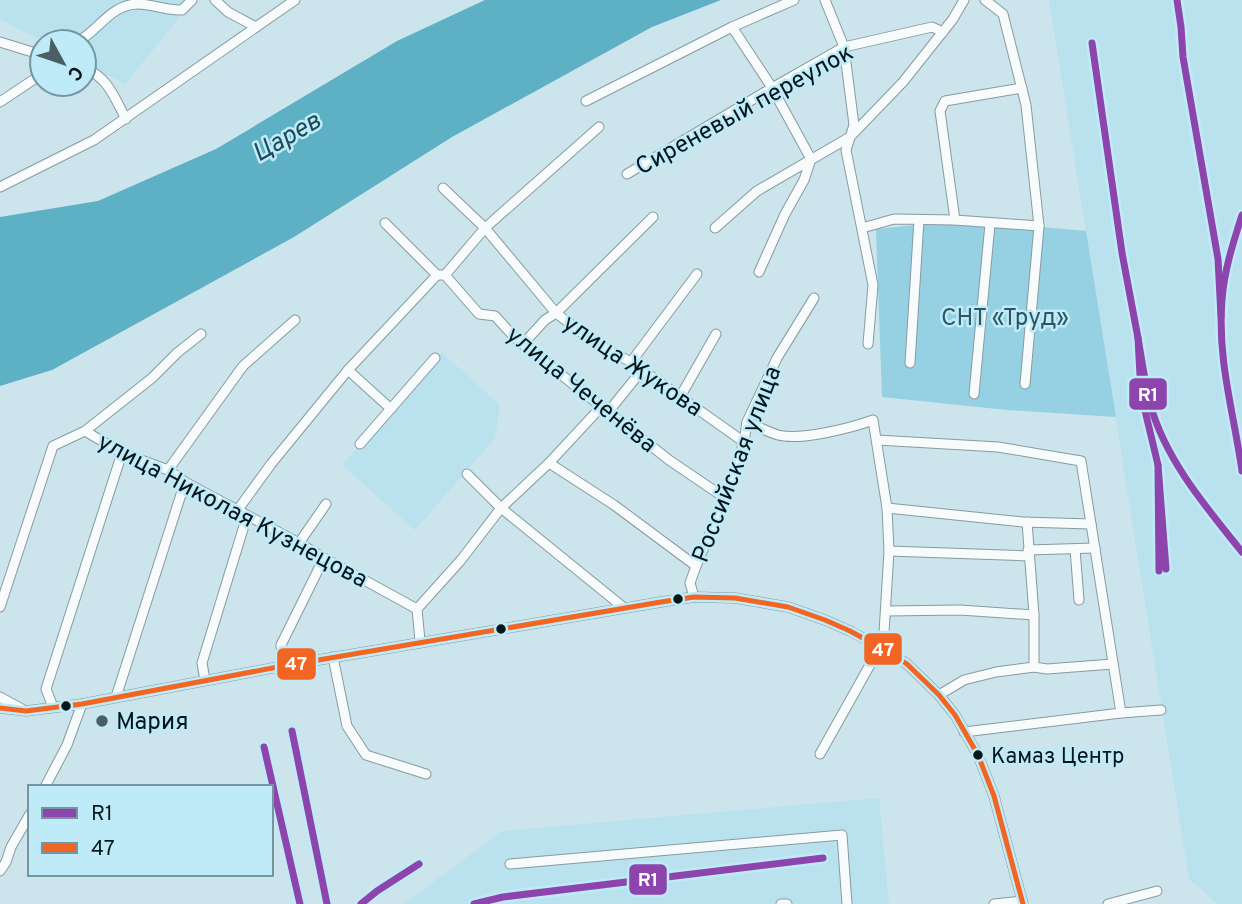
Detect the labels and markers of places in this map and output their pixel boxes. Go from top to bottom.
unlabelled marker [671,592,685,606]
unlabelled marker [494,622,508,636]
unlabelled marker [59,699,73,713]
place label: Мария [116,708,189,738]
marker: Мария [94,713,110,729]
place label: Камаз Центр [991,744,1124,771]
marker: Камаз Центр [971,748,985,762]

